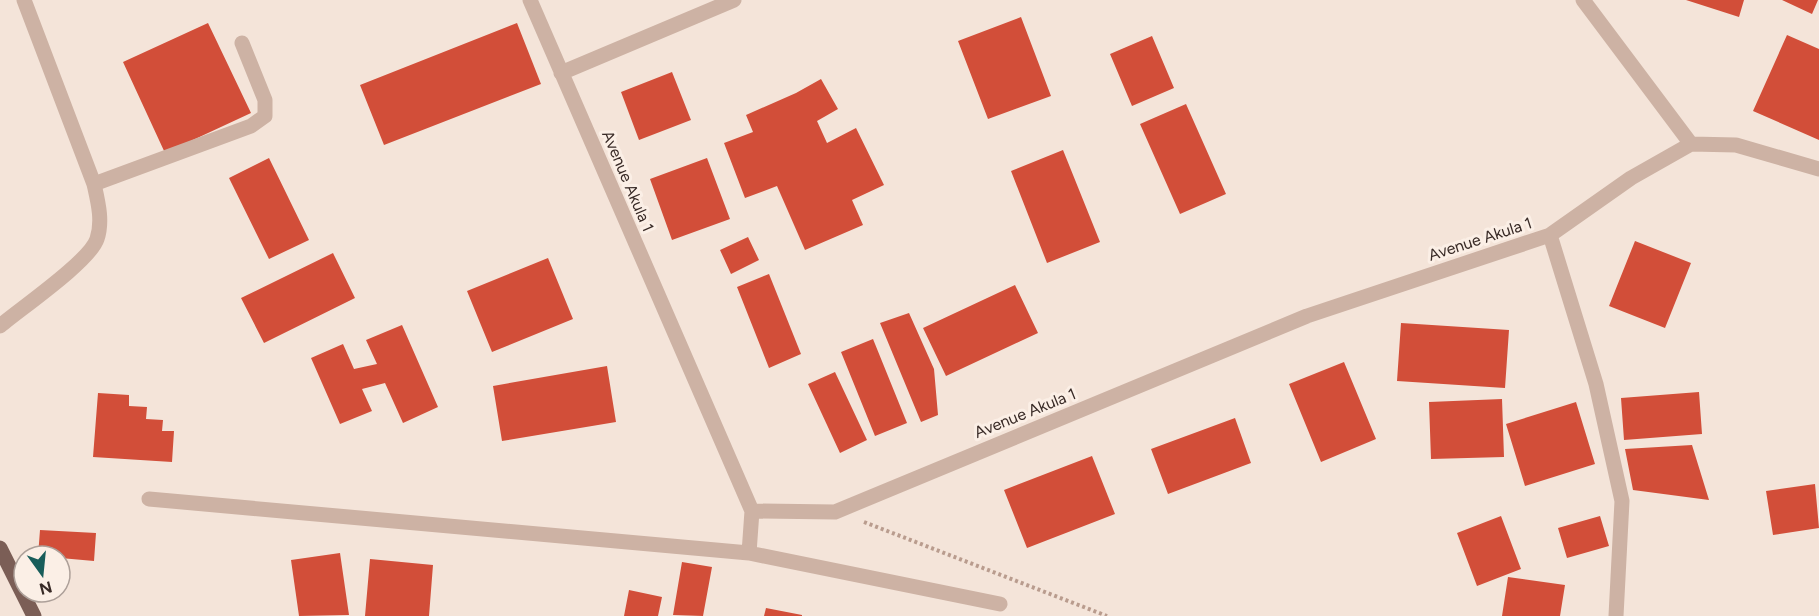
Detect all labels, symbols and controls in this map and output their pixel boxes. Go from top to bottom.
street label: Avenue Akula 1 [598,128,658,234]
street label: Avenue Akula 1 [1426,213,1534,265]
street label: Avenue Akula 1 [971,384,1079,442]
north arrow [12,544,72,604]
text: N [37,577,54,599]

